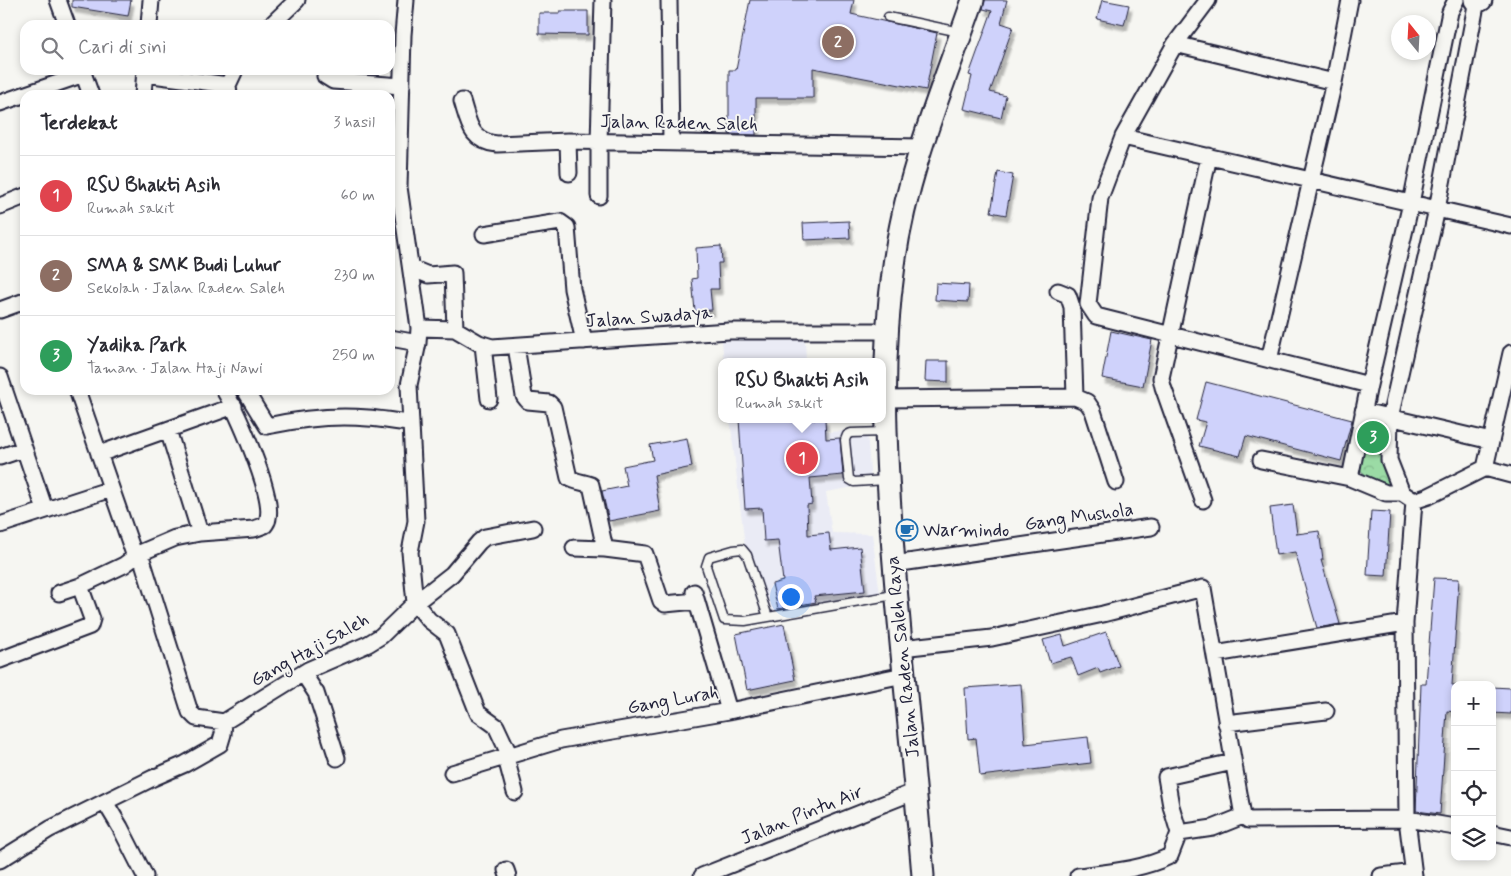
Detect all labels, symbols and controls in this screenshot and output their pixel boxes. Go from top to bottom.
north arrow [1391,15,1436,60]
search box [20,20,395,75]
pin: 2 [822,23,854,61]
icon: search [38,34,66,62]
text: Cari di sini [78,35,166,60]
text: Terdekat [40,109,118,137]
street label: Jalan Raden Saleh [600,109,758,137]
text: 3 hasil [333,112,375,133]
text: RSU Bhakti Asih [87,173,220,198]
text: 1 [52,185,60,206]
text: 60 m [341,185,375,206]
text: Rumah sakit [87,198,175,219]
text: SMA & SMK Budi Luhur [87,253,281,278]
text: 2 [52,265,60,286]
text: 230 m [334,265,375,286]
text: Sekolah · Jalan Raden Saleh [87,278,285,299]
street label: Jalan Swadaya [585,300,714,335]
text: Yadika Park [87,333,187,358]
text: 3 [52,345,60,366]
text: 250 m [332,345,375,366]
text: Taman · Jalan Haji Nawi [87,358,263,379]
popup [718,358,886,423]
text: RSU Bhakti Asih [735,368,869,393]
text: Rumah sakit [735,393,824,414]
pin: 3 [1357,418,1389,456]
pin: 1 [786,439,818,477]
street label: Gang Mushola [1023,497,1135,539]
cafe icon: Warmindo [895,518,919,542]
place label: Warmindo [923,518,1009,543]
street label: Jalan Raden Saleh Raya [880,555,926,759]
your location [778,584,804,610]
street label: Gang Haji Saleh [246,607,375,695]
street label: Gang Lurah [625,680,721,722]
map controls [1451,681,1496,861]
button: + [1451,681,1496,726]
button: − [1451,726,1496,771]
button: locate [1451,771,1496,816]
street label: Jalan Pintu Air [737,779,867,851]
button: layers [1451,816,1496,861]

